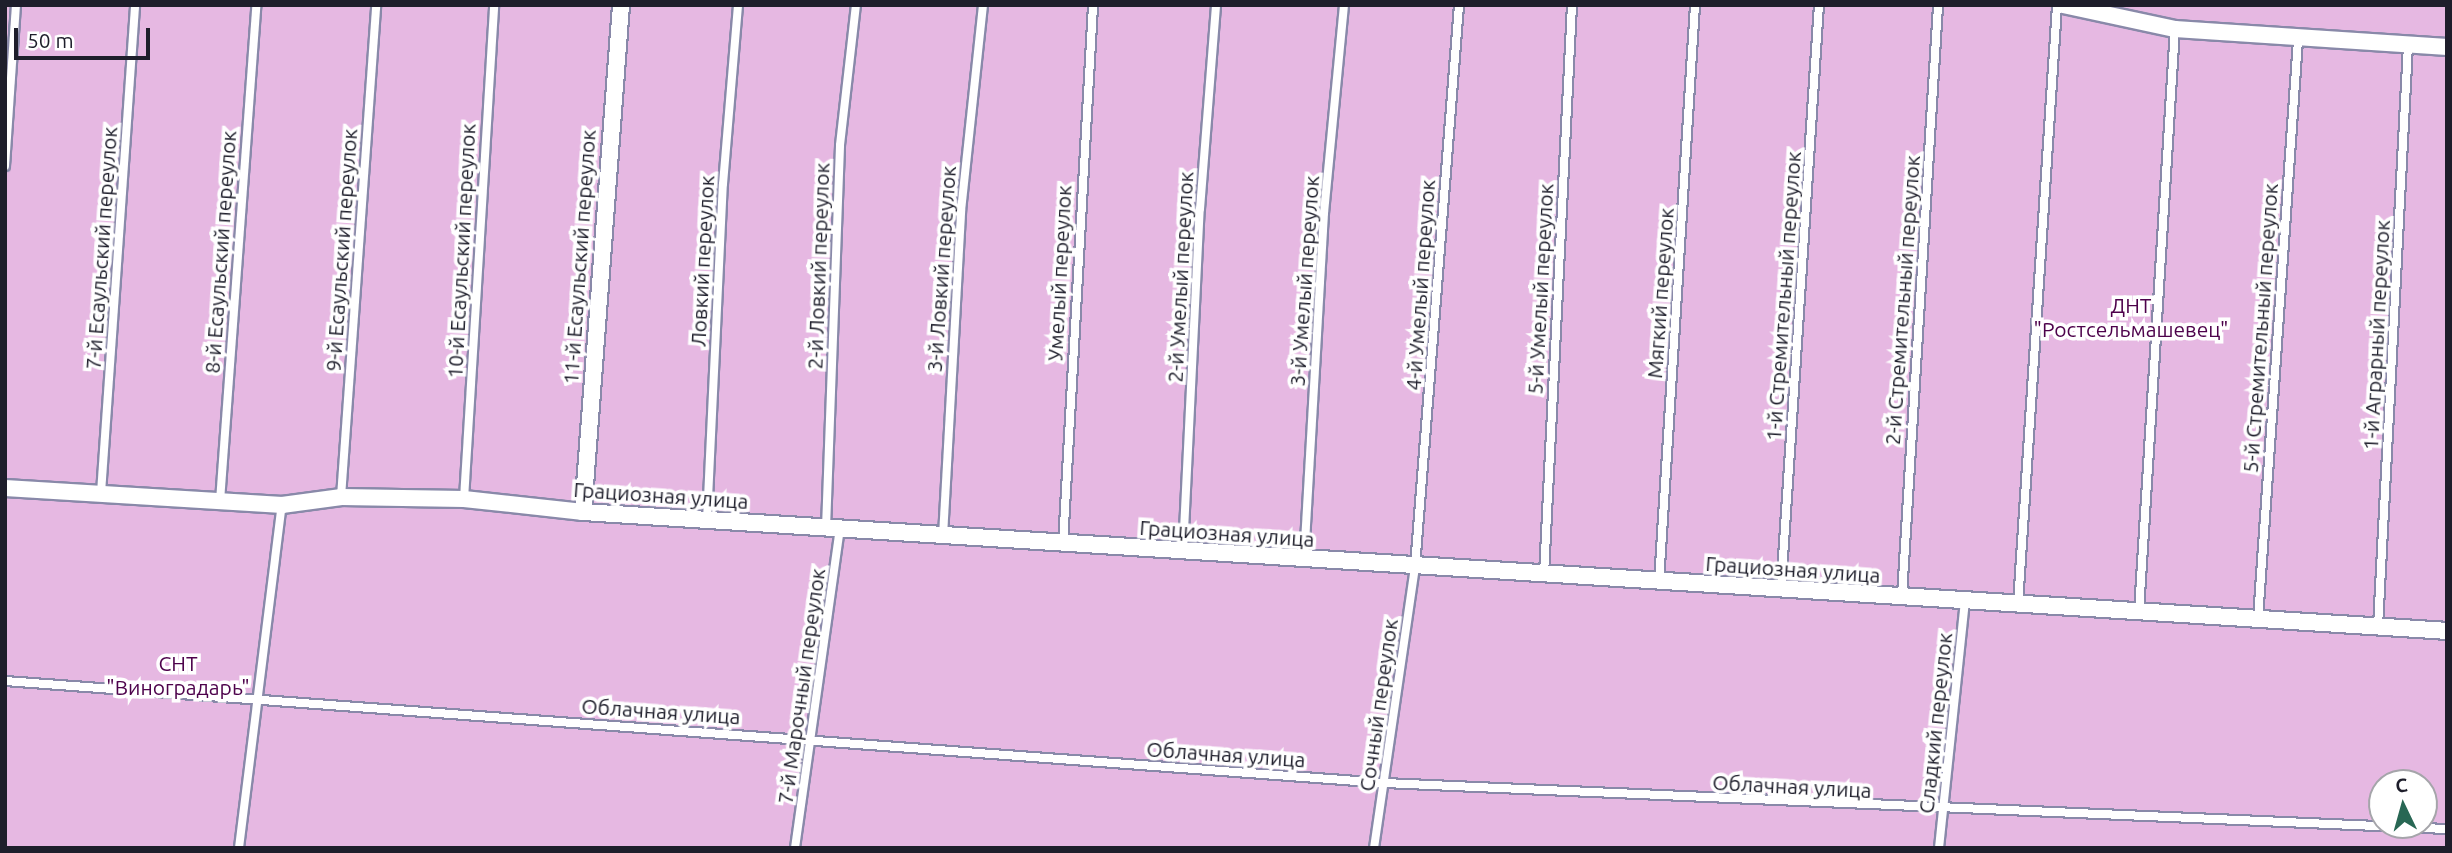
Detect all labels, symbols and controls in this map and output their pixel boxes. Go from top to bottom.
scale bar [18,14,154,58]
text: 50 m [27,28,74,52]
street label: 10-й Есаульский переулок [442,123,480,379]
street label: 7-й Есаульский переулок [80,126,122,370]
street label: 9-й Есаульский переулок [320,128,362,372]
street label: 11-й Есаульский переулок [558,129,600,385]
street label: 8-й Есаульский переулок [199,130,241,374]
street label: 1-й Стремительный переулок [1760,150,1806,442]
street label: 2-й Стремительный переулок [1879,154,1925,446]
street label: 2-й Ловкий переулок [802,162,834,370]
street label: 3-й Ловкий переулок [921,165,961,373]
street label: 2-й Умелый переулок [1162,171,1198,383]
street label: Ловкий переулок [685,175,719,347]
street label: 3-й Умелый переулок [1284,175,1324,387]
street label: 4-й Умелый переулок [1400,179,1440,391]
street label: 5-й Стремительный переулок [2237,182,2283,474]
street label: 5-й Умелый переулок [1522,183,1558,395]
street label: Умелый переулок [1042,184,1076,362]
street label: Мягкий переулок [1641,207,1679,379]
street label: 1-й Аграрный переулок [2357,219,2395,451]
park label: ДНТ "Ростсельмашевец" [2034,292,2228,342]
street label: Грациозная улица [573,476,749,514]
street label: Грациозная улица [1139,514,1315,552]
street label: Грациозная улица [1705,550,1881,588]
street label: 7-й Марочный переулок [772,567,830,805]
street label: Сочный переулок [1353,617,1403,793]
street label: Сладкий переулок [1913,631,1957,815]
park label: СНТ "Виноградарь" [106,650,250,700]
street label: Облачная улица [581,693,741,729]
street label: Облачная улица [1146,736,1306,772]
street label: Облачная улица [1712,769,1872,803]
north arrow [2368,769,2438,839]
text: С [2394,774,2408,797]

